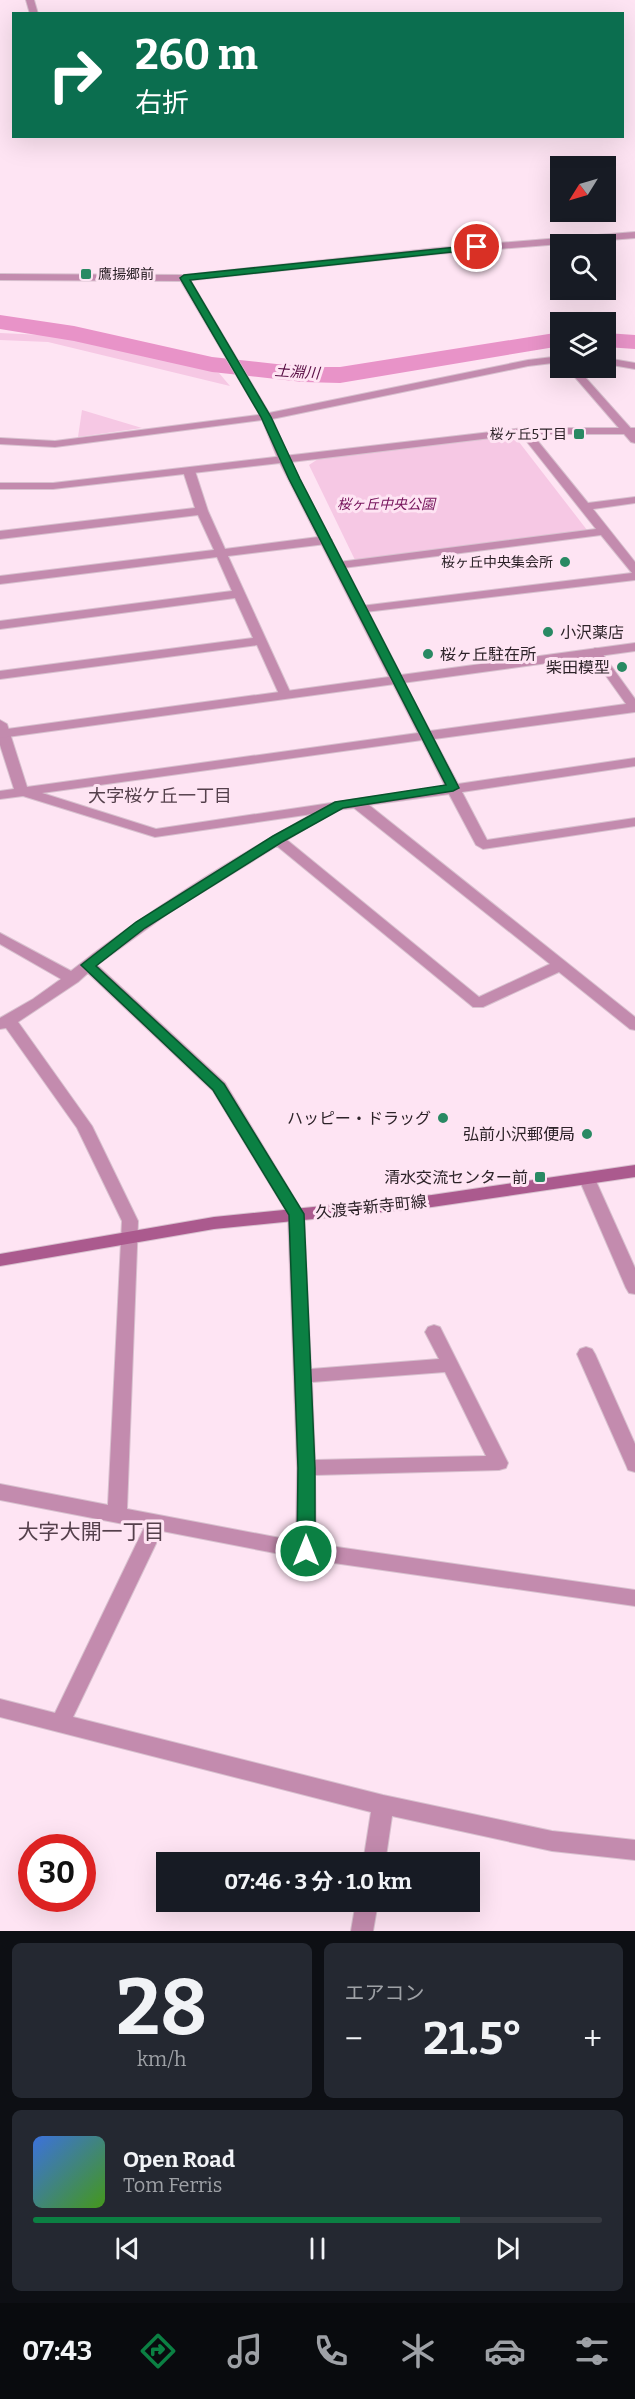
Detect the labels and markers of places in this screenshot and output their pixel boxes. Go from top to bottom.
pin [451,221,502,272]
place label: 鷹揚郷前 [98,266,154,283]
marker: 鷹揚郷前 [79,267,93,281]
place label: 桜ヶ丘5丁目 [490,426,567,443]
marker: 桜ヶ丘5丁目 [572,427,586,441]
place label: 桜ヶ丘中央集会所 [441,554,553,571]
marker: 桜ヶ丘中央集会所 [558,555,572,569]
place label: 小沢薬店 [560,623,624,642]
marker: 小沢薬店 [541,625,555,639]
place label: 桜ヶ丘駐在所 [440,645,536,664]
marker: 桜ヶ丘駐在所 [421,647,435,661]
place label: 柴田模型 [546,658,610,677]
marker: 柴田模型 [615,660,629,674]
place label: ハッピー・ドラッグ [287,1109,431,1128]
marker: ハッピー・ドラッグ [436,1111,450,1125]
place label: 弘前小沢郵便局 [463,1125,575,1144]
marker: 弘前小沢郵便局 [580,1127,594,1141]
place label: 清水交流センター前 [384,1168,528,1187]
marker: 清水交流センター前 [533,1170,547,1184]

